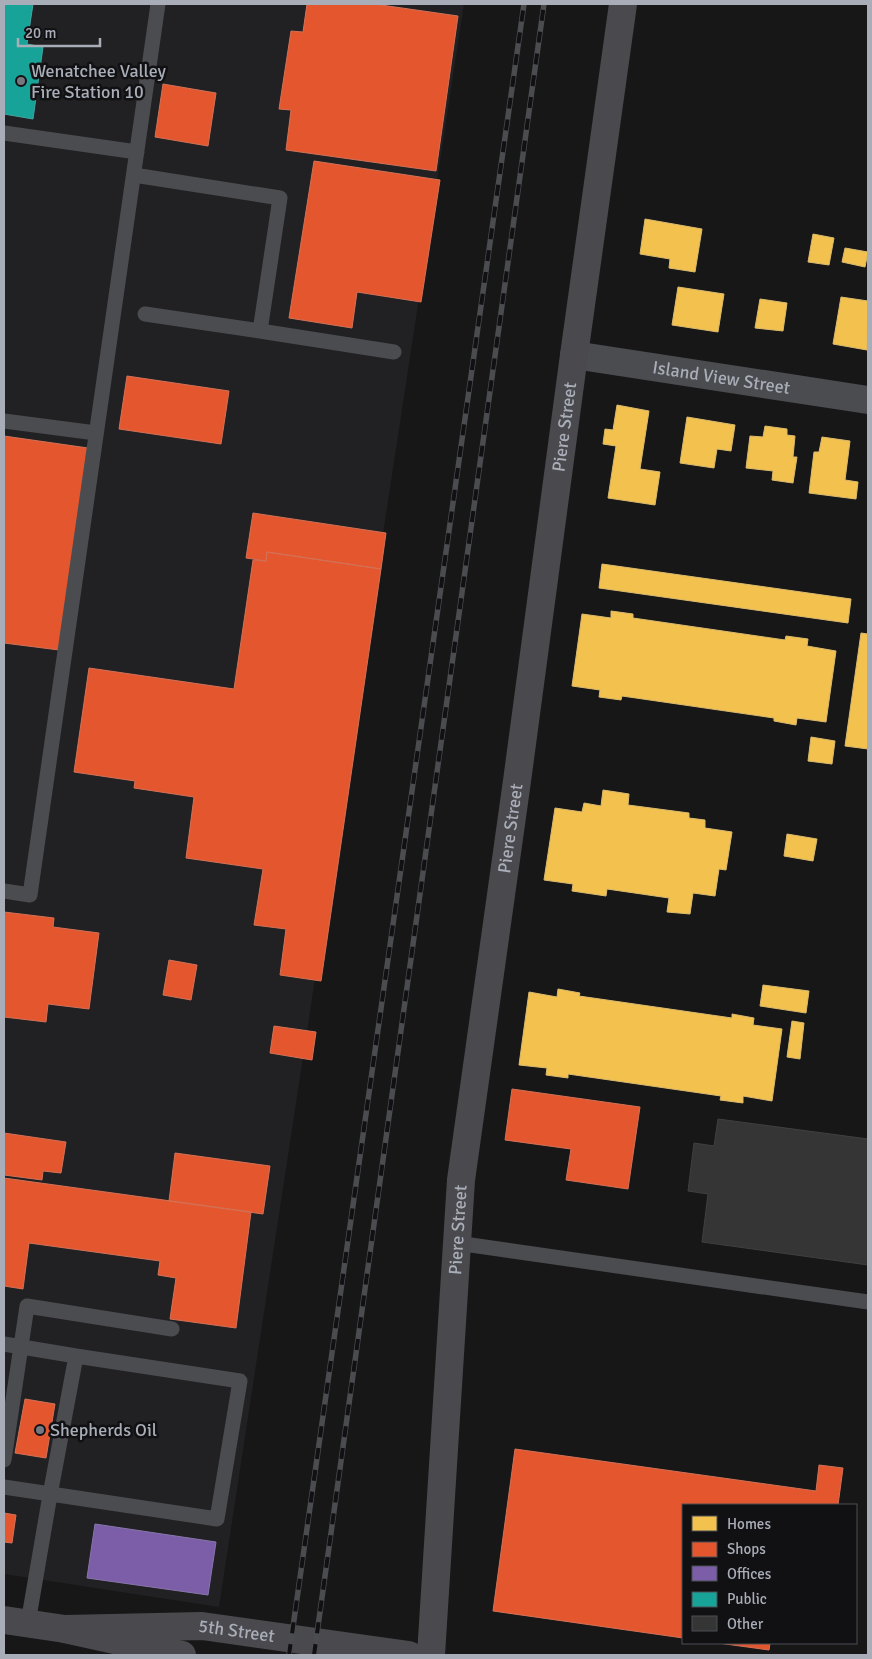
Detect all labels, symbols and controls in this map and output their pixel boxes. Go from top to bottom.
scale bar [18,15,100,47]
text: 20 m [25,24,56,42]
place label: Wenatchee Valley Fire Station 10 [31,60,166,103]
marker: Wenatchee Valley Fire Station 10 [15,75,27,87]
street label: Island View Street [651,356,792,399]
street label: Piere Street [547,381,581,473]
street label: Piere Street [493,782,528,875]
street label: Piere Street [444,1184,472,1276]
place label: Shepherds Oil [50,1419,157,1441]
marker: Shepherds Oil [34,1424,46,1436]
legend [682,1504,857,1644]
text: Homes [727,1515,771,1533]
text: Shops [727,1540,766,1558]
text: Offices [727,1565,772,1583]
text: Public [727,1590,767,1608]
street label: 5th Street [197,1615,276,1647]
text: Other [727,1615,764,1633]

